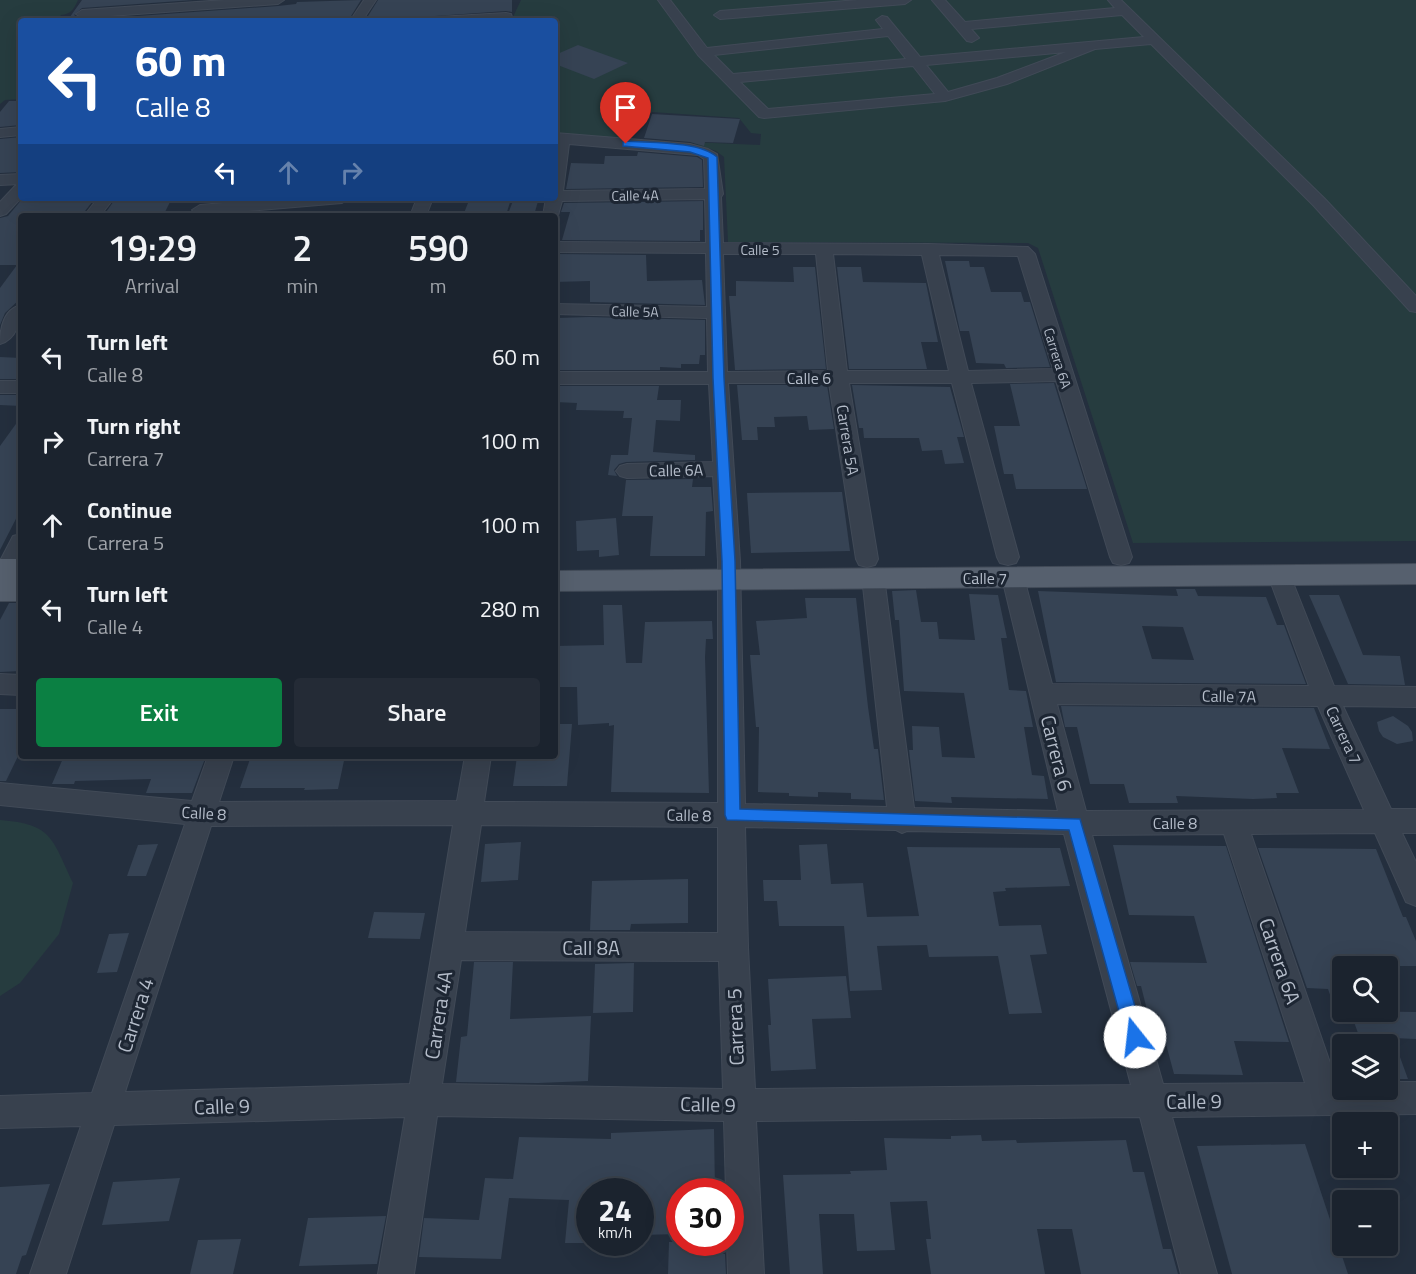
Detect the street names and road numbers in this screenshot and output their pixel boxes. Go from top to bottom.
street label: Calle 4A [611,184,660,206]
street label: Calle 5 [740,239,780,260]
street label: Calle 5A [611,300,660,322]
street label: Carrera 6A [1039,325,1077,392]
street label: Calle 6 [787,366,831,390]
street label: Carrera 5A [831,403,866,478]
street label: Calle 6A [649,458,704,482]
street label: Calle 7 [963,566,1007,590]
street label: Calle 7A [1202,684,1257,708]
street label: Carrera 7 [1320,702,1368,768]
street label: Carrera 6 [1033,712,1081,794]
street label: Calle 8 [181,800,227,826]
street label: Calle 8 [666,803,712,827]
street label: Calle 8 [1153,811,1197,835]
street label: Carrera 6A [1251,914,1309,1008]
street label: Call 8A [562,932,620,963]
street label: Carrera 4A [416,968,460,1061]
street label: Carrera 4 [108,974,162,1056]
street label: Carrera 5 [718,988,752,1066]
street label: Calle 9 [1166,1085,1222,1117]
street label: Calle 9 [680,1088,736,1120]
street label: Calle 9 [194,1090,250,1122]

